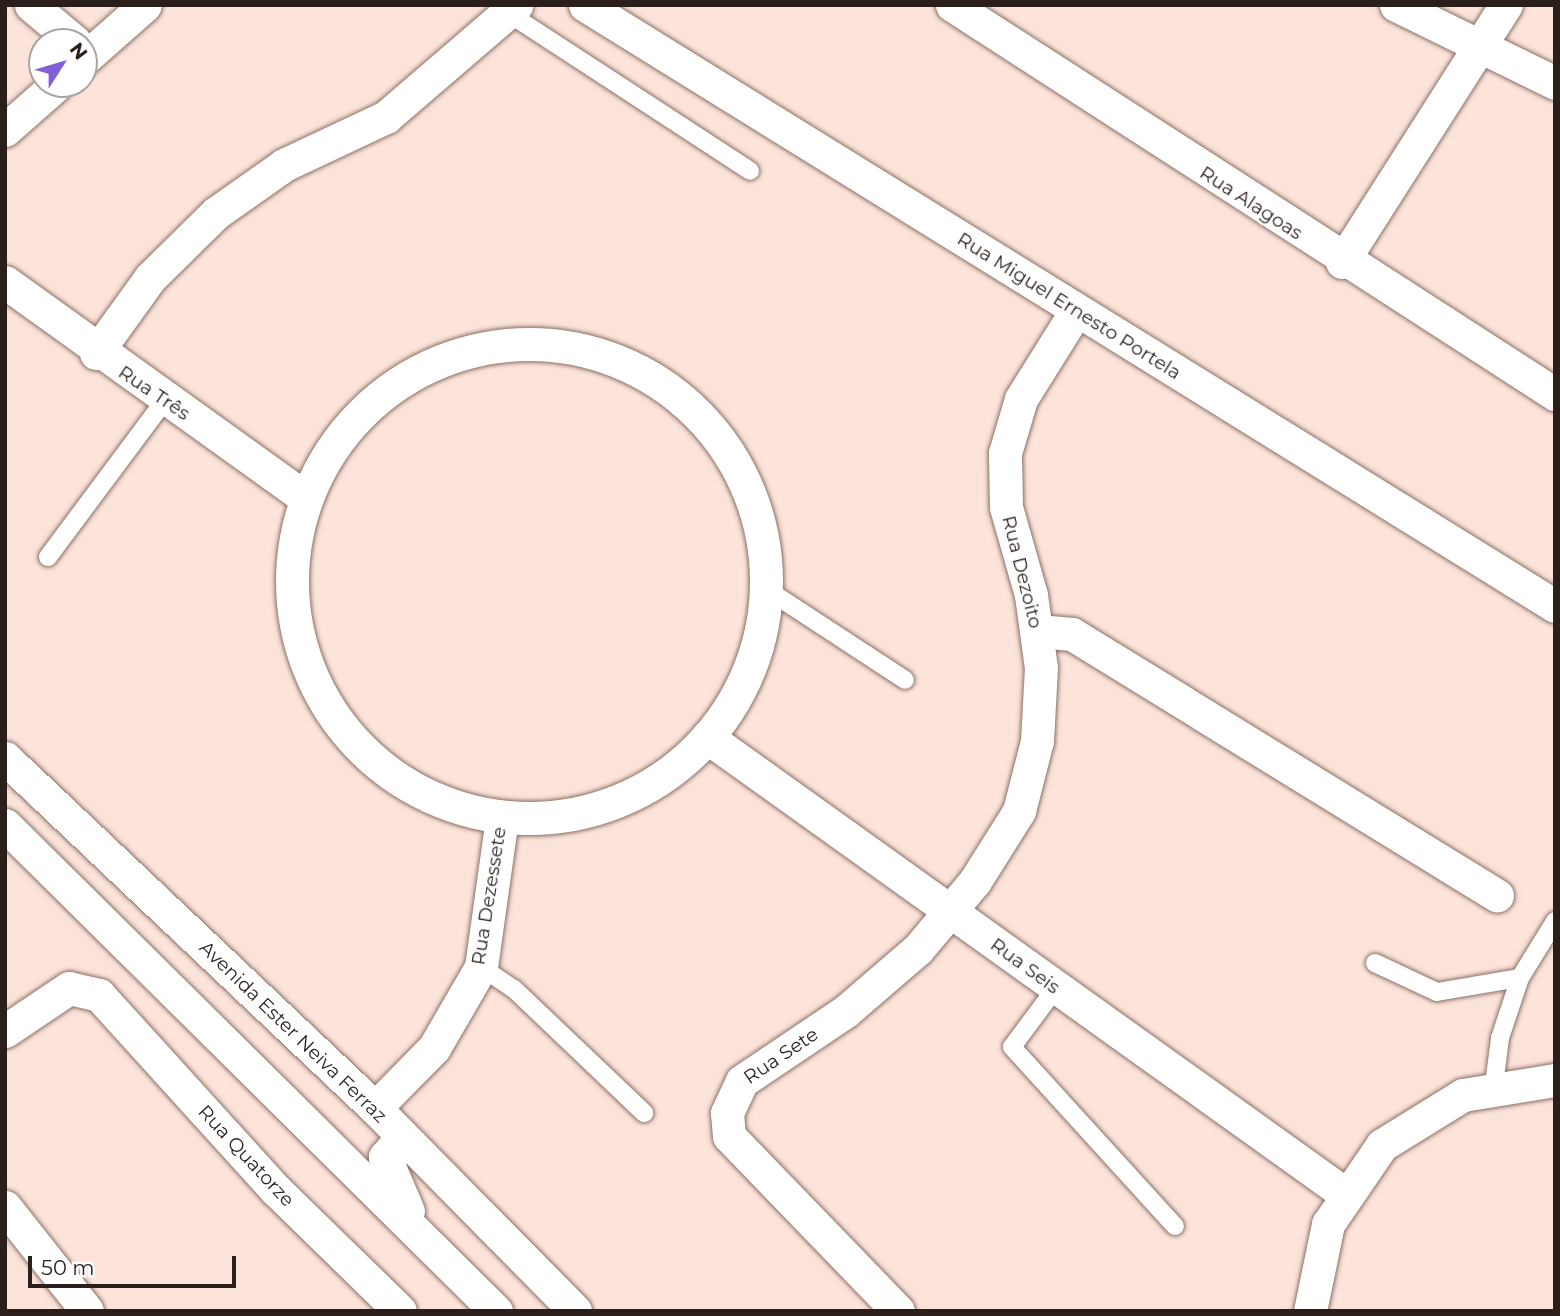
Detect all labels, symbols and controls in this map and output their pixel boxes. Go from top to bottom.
north arrow [28,28,98,98]
text: N [65,38,92,64]
street label: Rua Alagoas [1195,161,1307,245]
street label: Rua Miguel Ernesto Portela [953,228,1185,384]
street label: Rua Três [114,361,194,425]
street label: Rua Dezoito [997,513,1047,631]
street label: Rua Dezessete [467,825,511,967]
street label: Rua Seis [986,933,1064,999]
street label: Avenida Ester Neiva Ferraz [195,936,391,1128]
street label: Rua Sete [740,1023,822,1089]
street label: Rua Quatorze [193,1100,299,1212]
scale bar [32,1242,240,1286]
text: 50 m [41,1255,95,1280]

